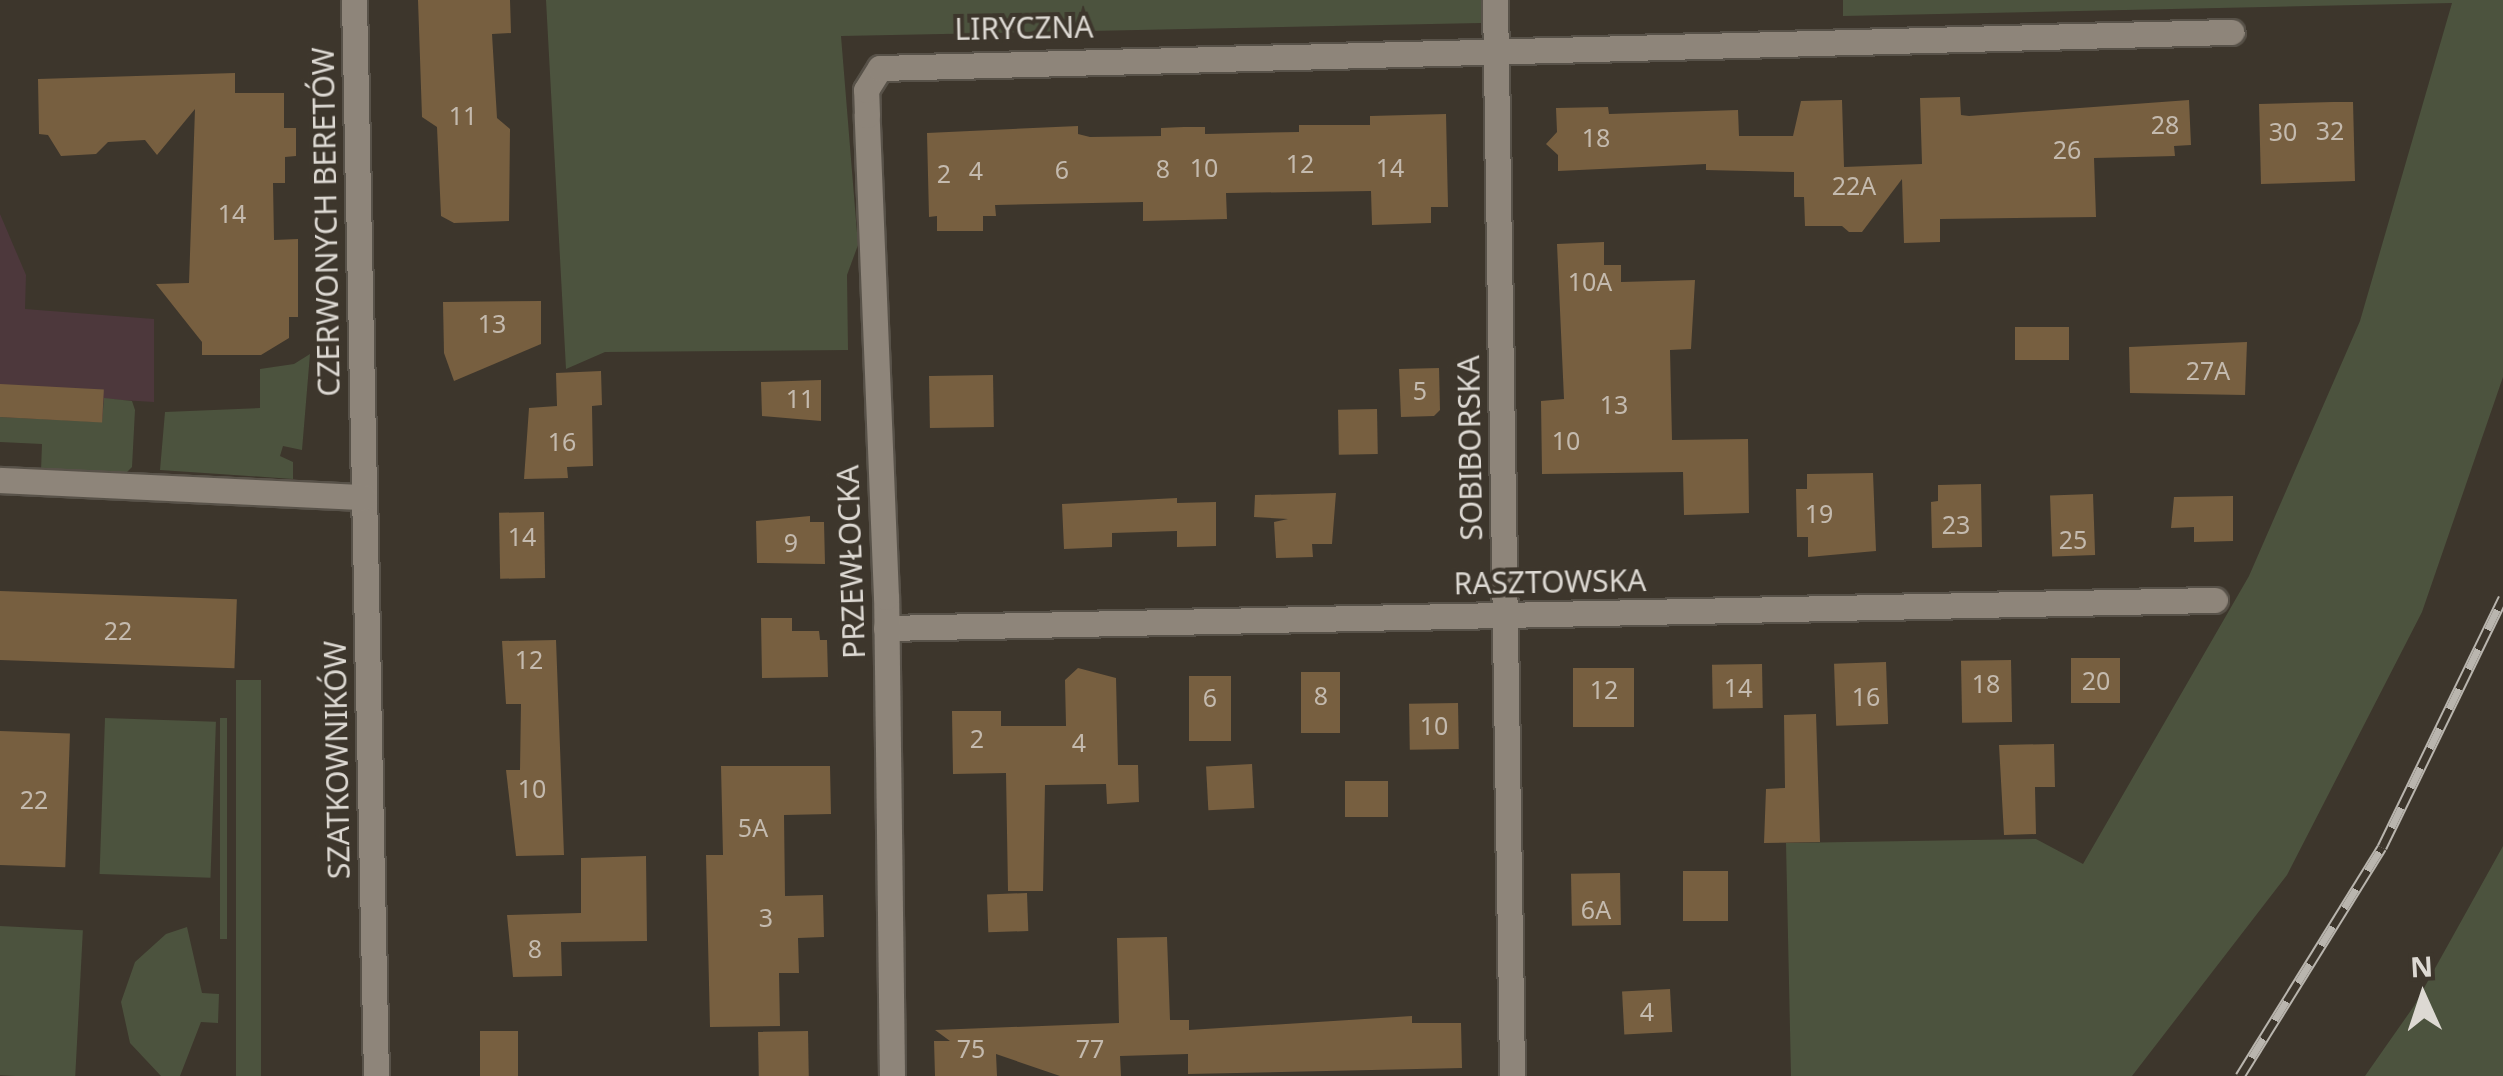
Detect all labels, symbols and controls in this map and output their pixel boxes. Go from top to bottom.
street label: LIRYCZNA [954,9,1094,47]
street label: CZERWONYCH BERETÓW [305,47,347,397]
house number: 11 [449,100,477,130]
house number: 28 [2151,109,2179,139]
house number: 32 [2316,115,2344,145]
house number: 30 [2269,116,2297,146]
house number: 18 [1582,122,1610,152]
house number: 26 [2053,134,2081,164]
house number: 12 [1286,148,1314,178]
house number: 10 [1190,152,1218,182]
house number: 14 [1376,152,1404,182]
house number: 8 [1156,153,1170,183]
house number: 6 [1055,154,1069,184]
house number: 4 [969,155,983,185]
house number: 2 [937,158,951,188]
house number: 22A [1832,170,1876,200]
house number: 14 [218,198,246,228]
house number: 10A [1568,266,1612,296]
house number: 13 [478,308,506,338]
street label: SOBIBORSKA [1450,355,1490,541]
house number: 27A [2186,355,2230,385]
house number: 5 [1413,375,1427,405]
house number: 11 [786,383,814,413]
house number: 13 [1600,389,1628,419]
house number: 10 [1552,425,1580,455]
house number: 16 [548,426,576,456]
street label: PRZEWŁOCKA [830,465,872,659]
house number: 19 [1805,498,1833,528]
house number: 23 [1942,509,1970,539]
house number: 14 [508,521,536,551]
house number: 25 [2059,524,2087,554]
house number: 9 [784,527,798,557]
street label: RASZTOWSKA [1453,562,1647,602]
house number: 22 [104,615,132,645]
street label: SZATKOWNIKÓW [317,641,357,879]
house number: 12 [515,644,543,674]
house number: 20 [2082,665,2110,695]
house number: 18 [1972,668,2000,698]
house number: 14 [1724,672,1752,702]
house number: 12 [1590,674,1618,704]
house number: 8 [1314,680,1328,710]
house number: 16 [1852,681,1880,711]
house number: 6 [1203,682,1217,712]
house number: 10 [1420,710,1448,740]
house number: 2 [970,723,984,753]
house number: 4 [1072,727,1086,757]
house number: 10 [518,773,546,803]
house number: 22 [20,784,48,814]
house number: 5A [738,812,768,842]
house number: 6A [1581,894,1611,924]
house number: 3 [759,902,773,932]
house number: 8 [528,933,542,963]
north arrow [2373,946,2473,1046]
text: N [2409,946,2434,986]
house number: 4 [1640,996,1654,1026]
house number: 75 [957,1033,985,1063]
house number: 77 [1076,1033,1104,1063]

